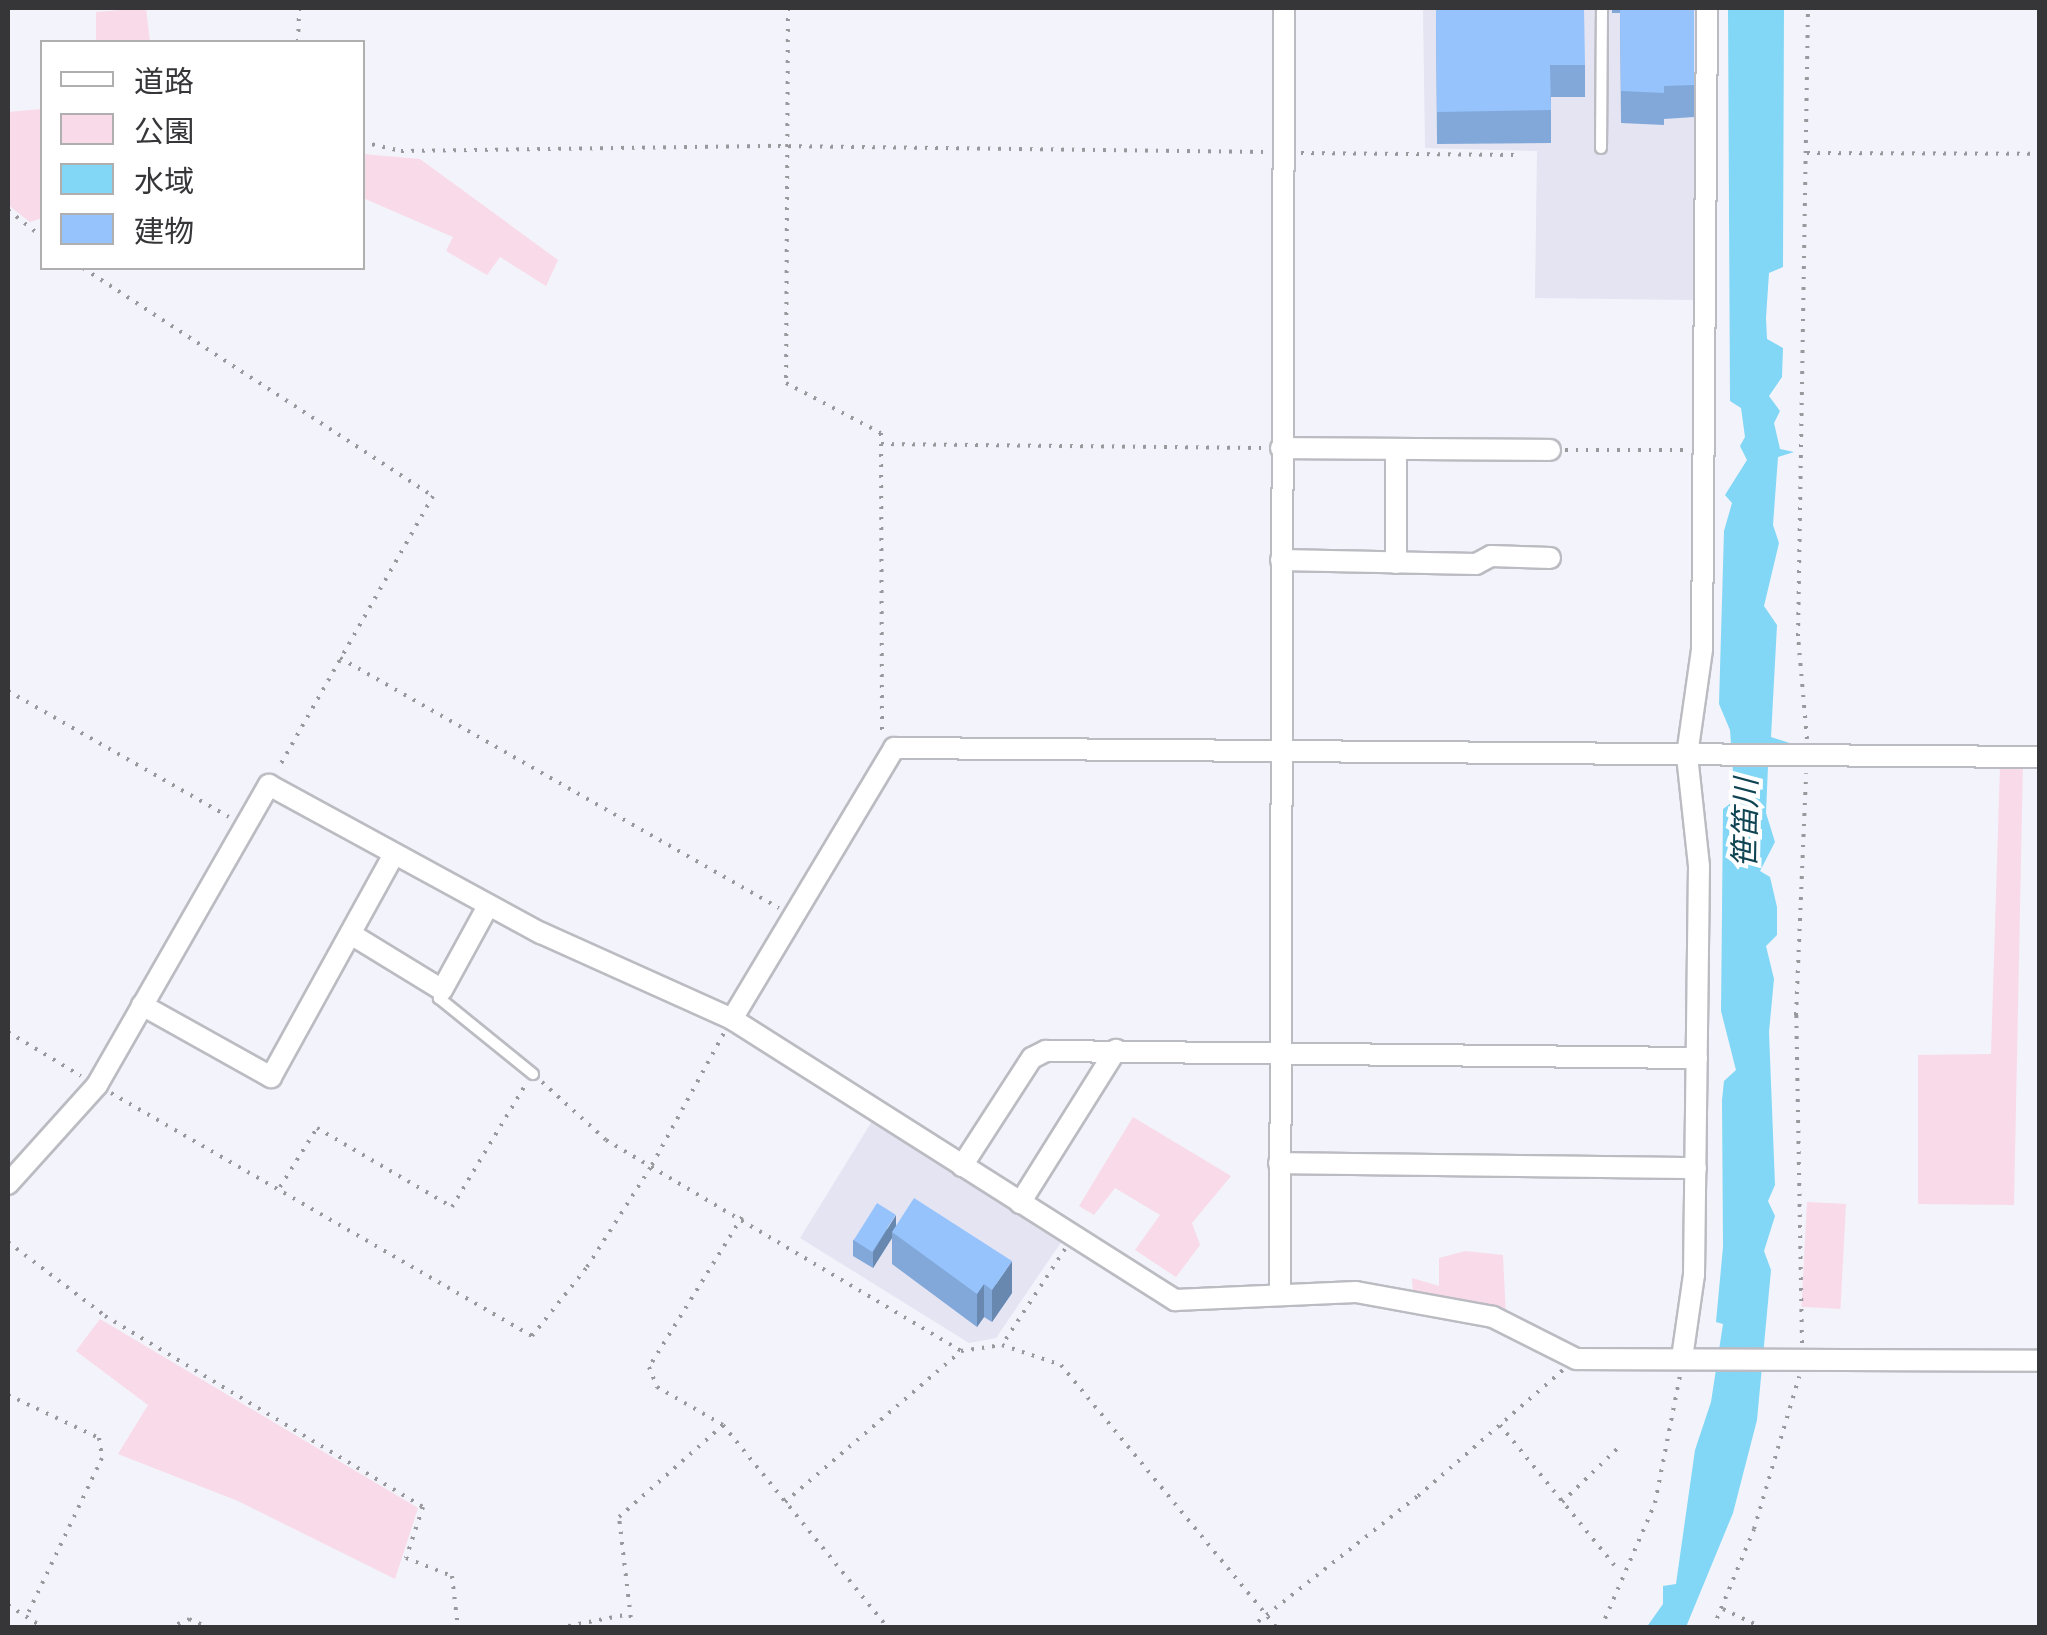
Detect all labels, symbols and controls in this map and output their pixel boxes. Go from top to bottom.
legend [40,40,365,270]
text: 道路 [134,63,194,99]
text: 公園 [134,113,194,149]
text: 水域 [134,163,194,199]
text: 建物 [134,213,194,249]
water label: 笹笛川 [1726,778,1764,868]

